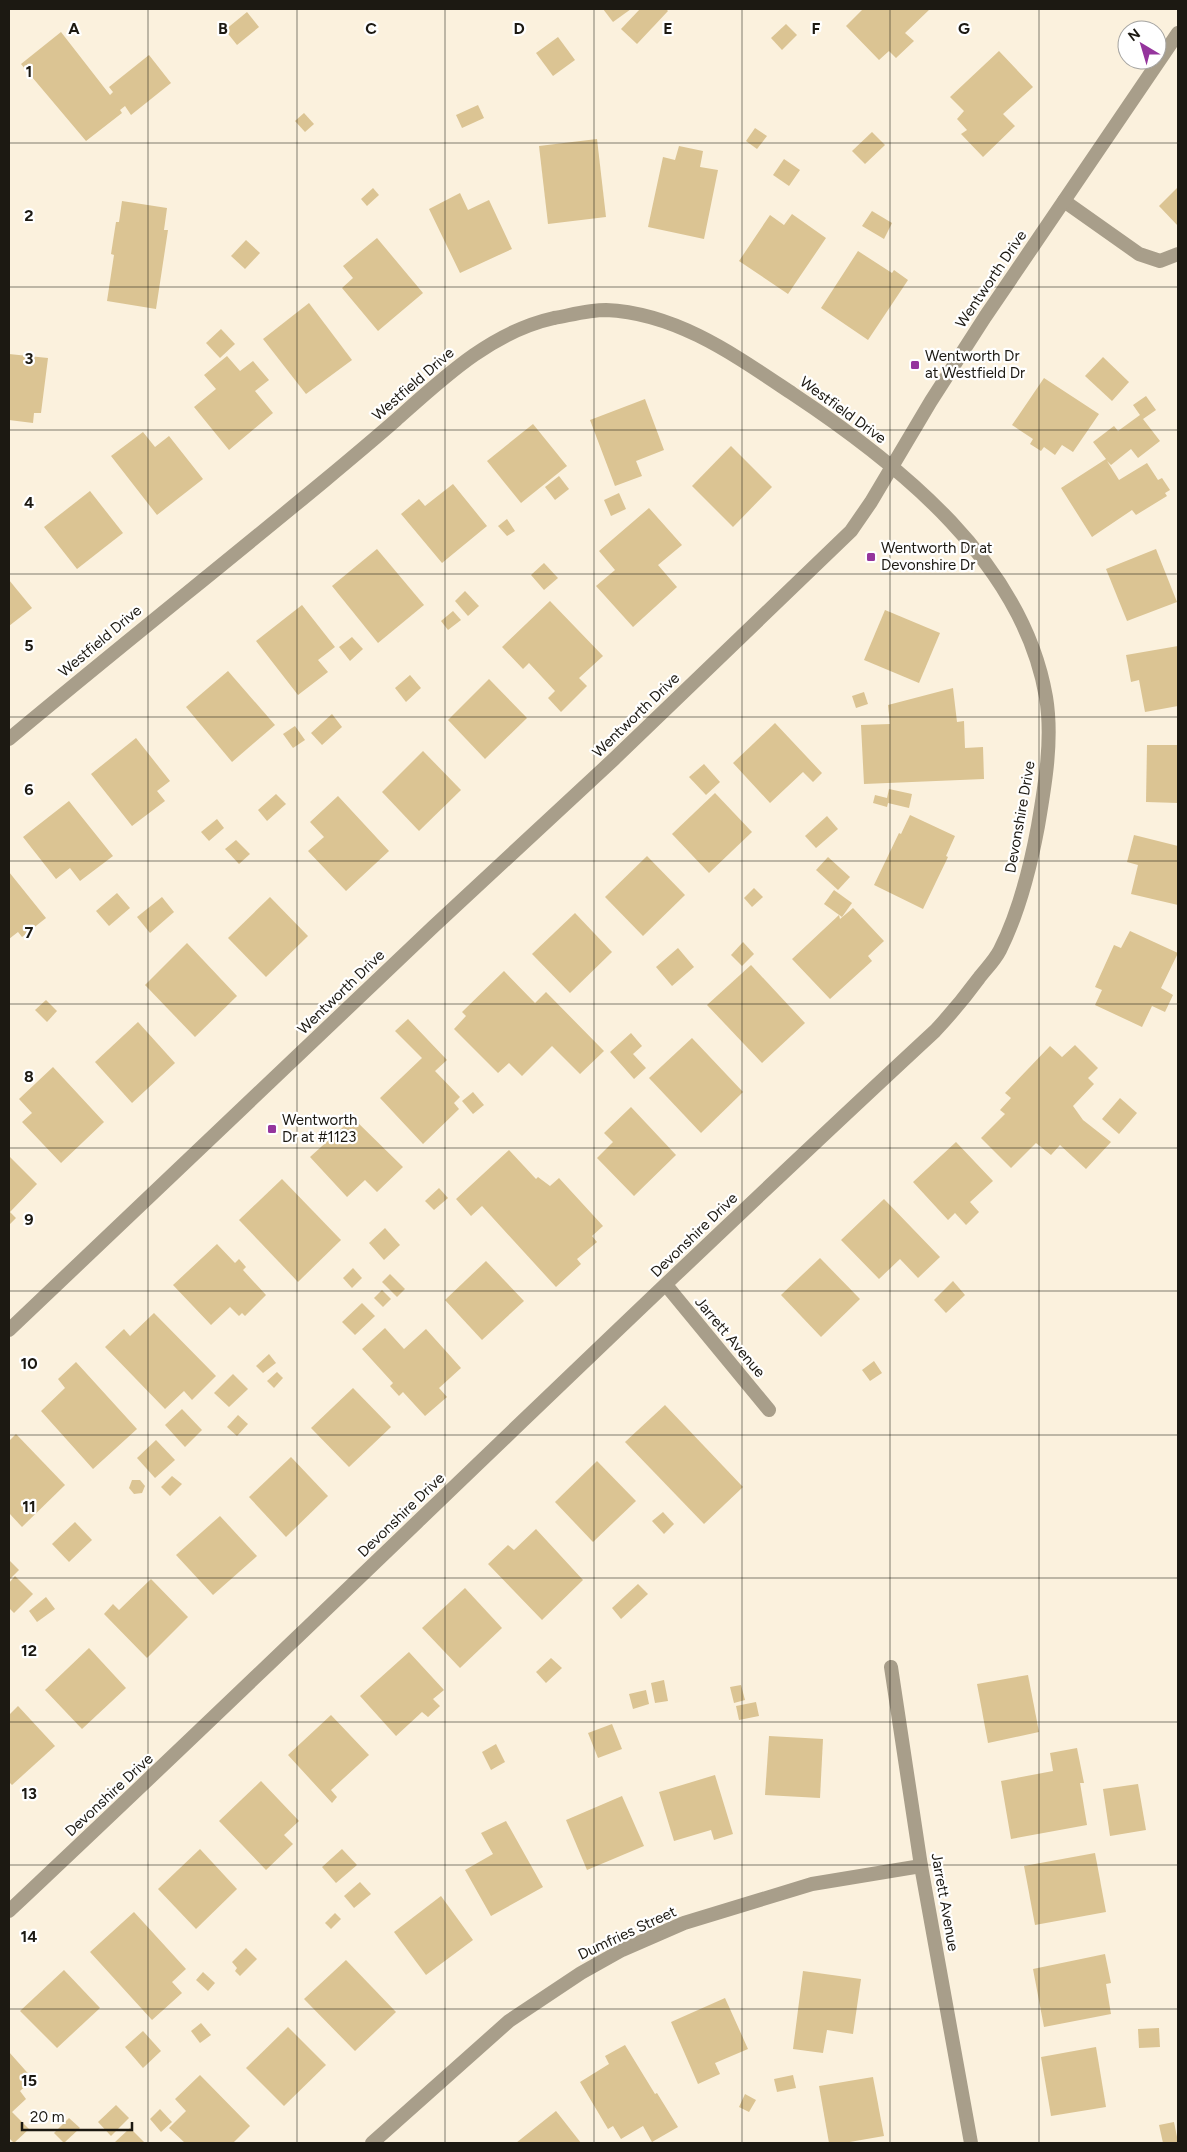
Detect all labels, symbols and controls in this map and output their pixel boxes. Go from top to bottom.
text: A [68,19,80,38]
text: B [218,19,228,38]
text: C [365,19,377,38]
text: D [513,19,525,38]
text: E [663,19,673,38]
text: F [812,19,821,38]
text: G [958,19,970,38]
north arrow [1117,20,1167,70]
text: N [1125,25,1144,45]
text: 1 [26,62,32,81]
text: 2 [24,206,34,225]
street label: Wentworth Drive [952,227,1030,331]
street label: Westfield Drive [368,344,458,424]
place label: Wentworth Dr at Westfield Dr [925,347,1025,382]
text: 3 [25,349,34,368]
marker: Wentworth Dr at Westfield Dr [909,359,921,371]
street label: Westfield Drive [796,373,890,447]
text: 4 [24,493,34,512]
place label: Wentworth Dr at Devonshire Dr [881,539,993,574]
marker: Wentworth Dr at Devonshire Dr [865,551,877,563]
street label: Westfield Drive [55,601,145,681]
text: 5 [24,636,34,655]
street label: Wentworth Drive [589,669,683,761]
street label: Devonshire Drive [1001,760,1039,874]
text: 6 [24,780,34,799]
text: 7 [25,923,34,942]
street label: Wentworth Drive [294,946,388,1038]
text: 8 [24,1067,34,1086]
place label: Wentworth Dr at #1123 [282,1111,357,1146]
marker: Wentworth Dr at #1123 [266,1123,278,1135]
street label: Devonshire Drive [647,1189,741,1281]
text: 9 [24,1210,34,1229]
street label: Jarrett Avenue [691,1293,769,1381]
text: 10 [20,1354,38,1373]
street label: Devonshire Drive [354,1469,448,1561]
text: 11 [22,1497,36,1516]
text: 12 [21,1641,37,1660]
street label: Devonshire Drive [61,1750,157,1840]
text: 13 [21,1784,37,1803]
street label: Jarrett Avenue [927,1851,963,1953]
street label: Dumfries Street [575,1902,679,1964]
text: 14 [21,1927,37,1946]
text: 15 [21,2071,37,2090]
scale bar [22,2100,132,2132]
text: 20 m [30,2108,64,2126]

